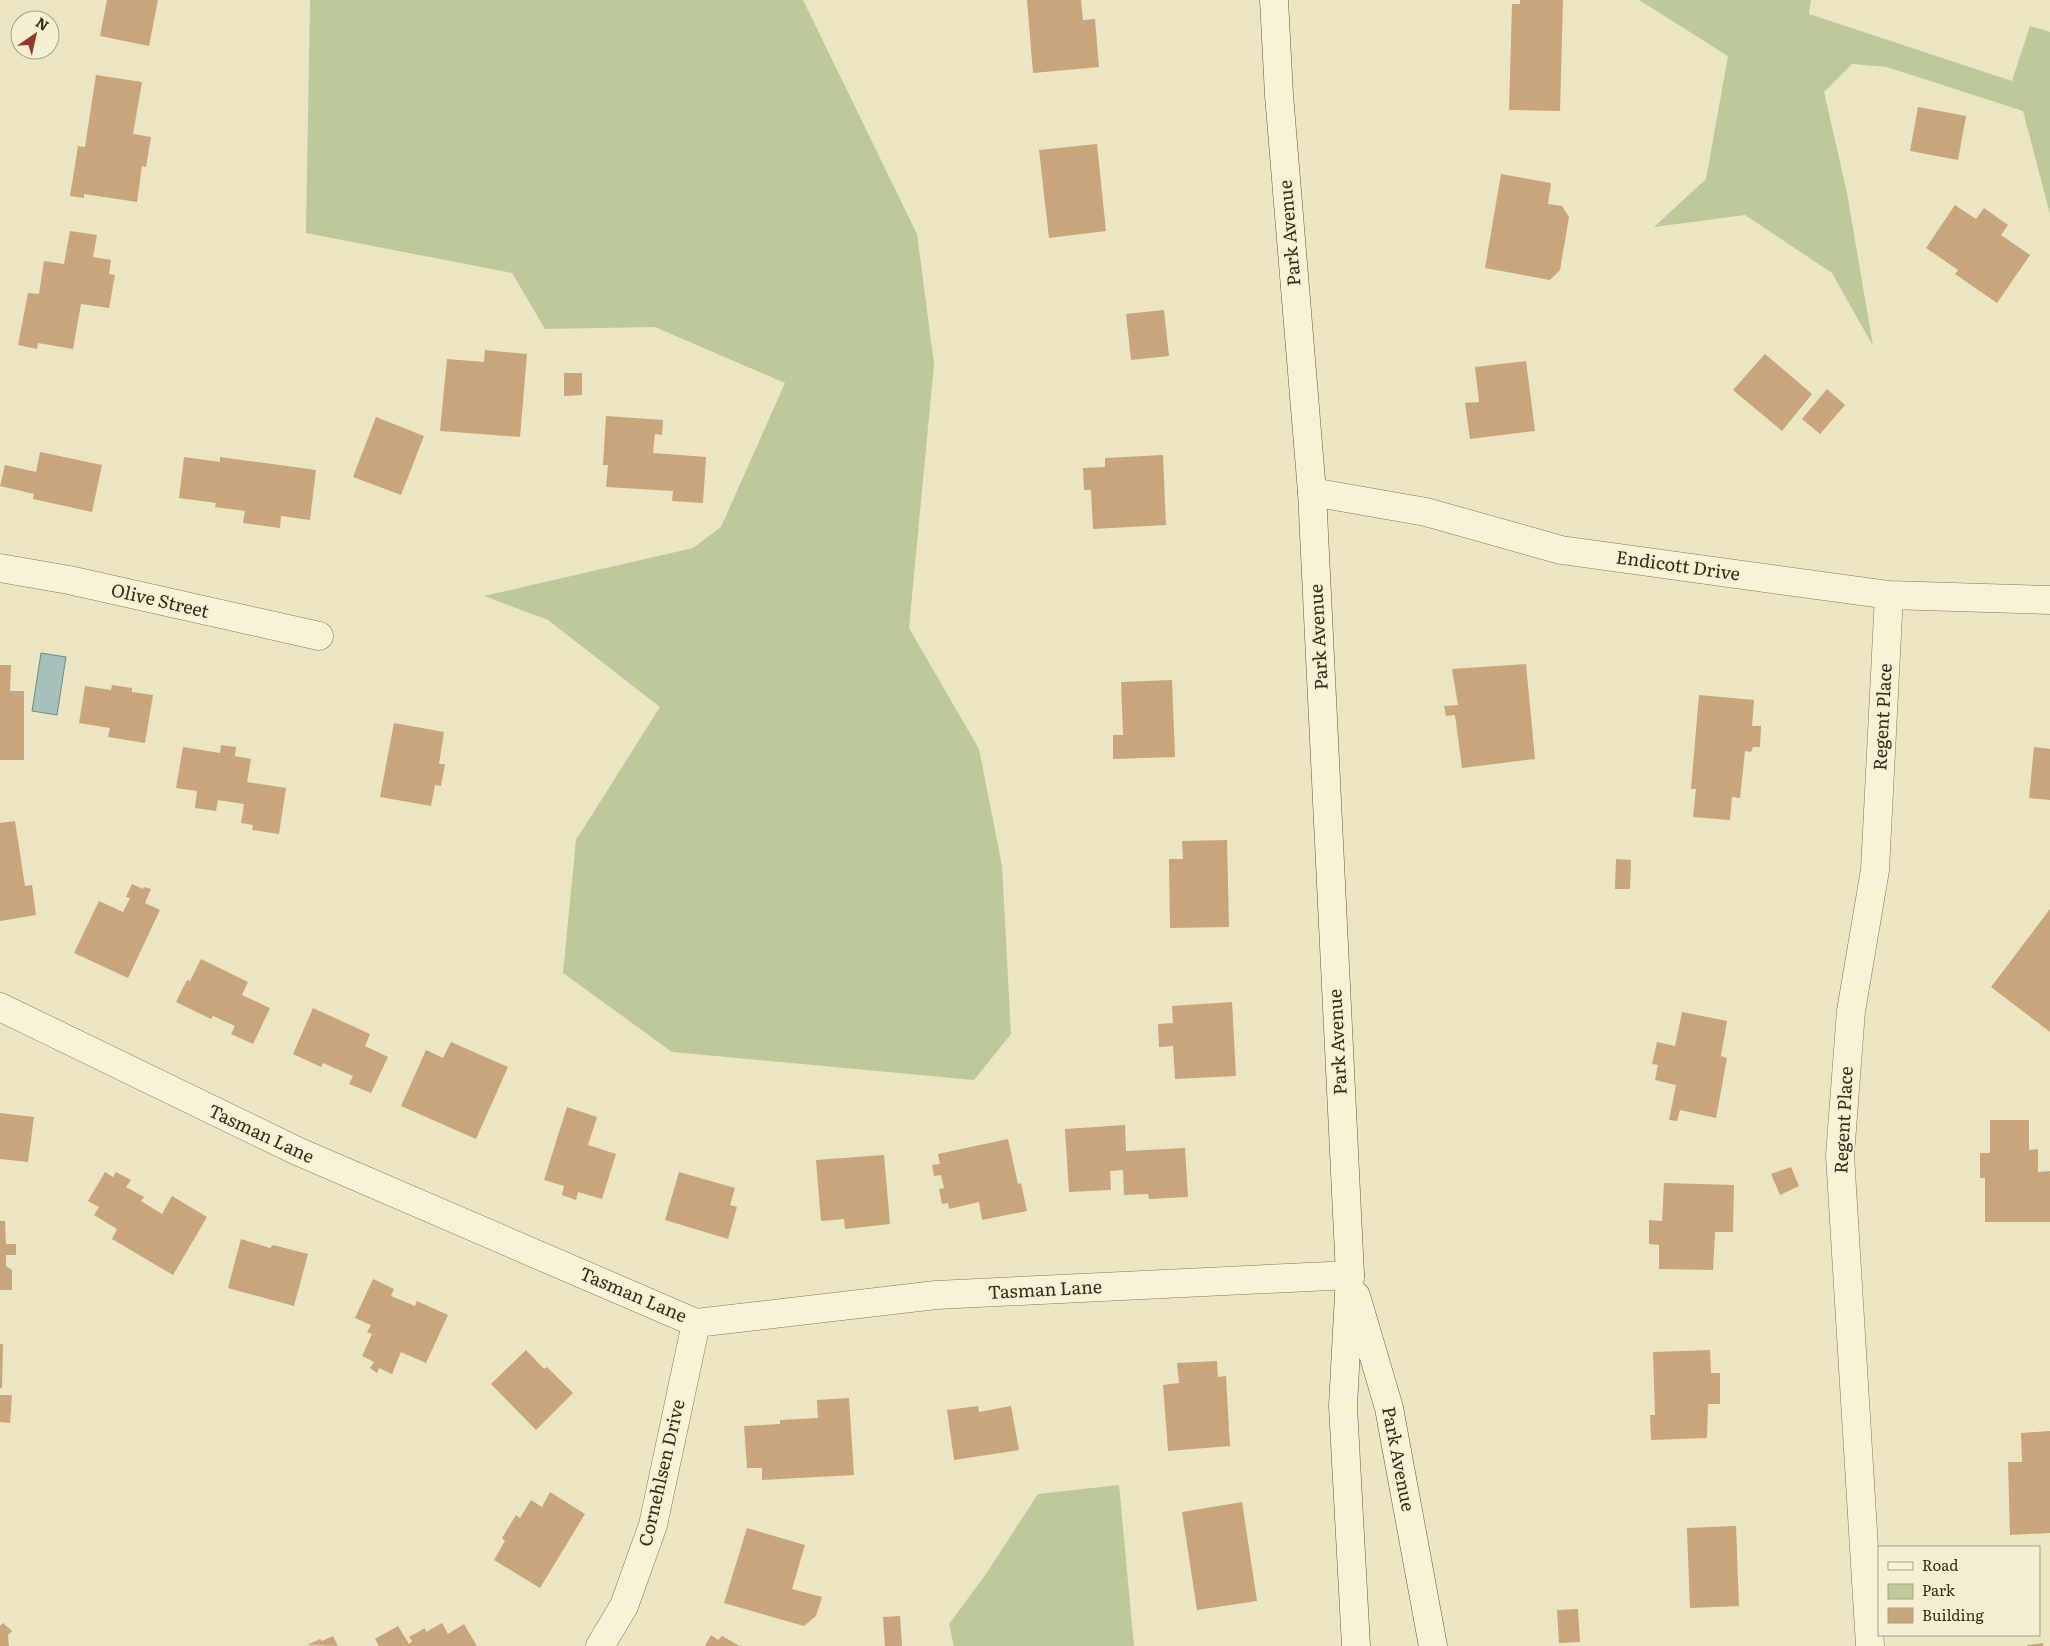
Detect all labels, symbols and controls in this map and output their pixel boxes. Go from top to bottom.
north arrow [10,10,60,60]
text: N [32,12,53,35]
street label: Park Avenue [1270,179,1307,287]
street label: Endicott Drive [1614,542,1742,587]
street label: Olive Street [109,575,213,624]
street label: Park Avenue [1301,583,1334,691]
street label: Regent Place [1865,662,1898,771]
street label: Park Avenue [1320,988,1353,1096]
street label: Regent Place [1826,1065,1859,1174]
street label: Tasman Lane [204,1096,319,1169]
street label: Tasman Lane [576,1259,691,1328]
street label: Tasman Lane [987,1272,1103,1305]
street label: Cornehlsen Drive [630,1396,691,1549]
street label: Park Avenue [1376,1404,1423,1513]
legend [1878,1546,2040,1636]
text: Road [1922,1553,1958,1576]
text: Park [1922,1578,1956,1601]
text: Building [1922,1603,1984,1626]

